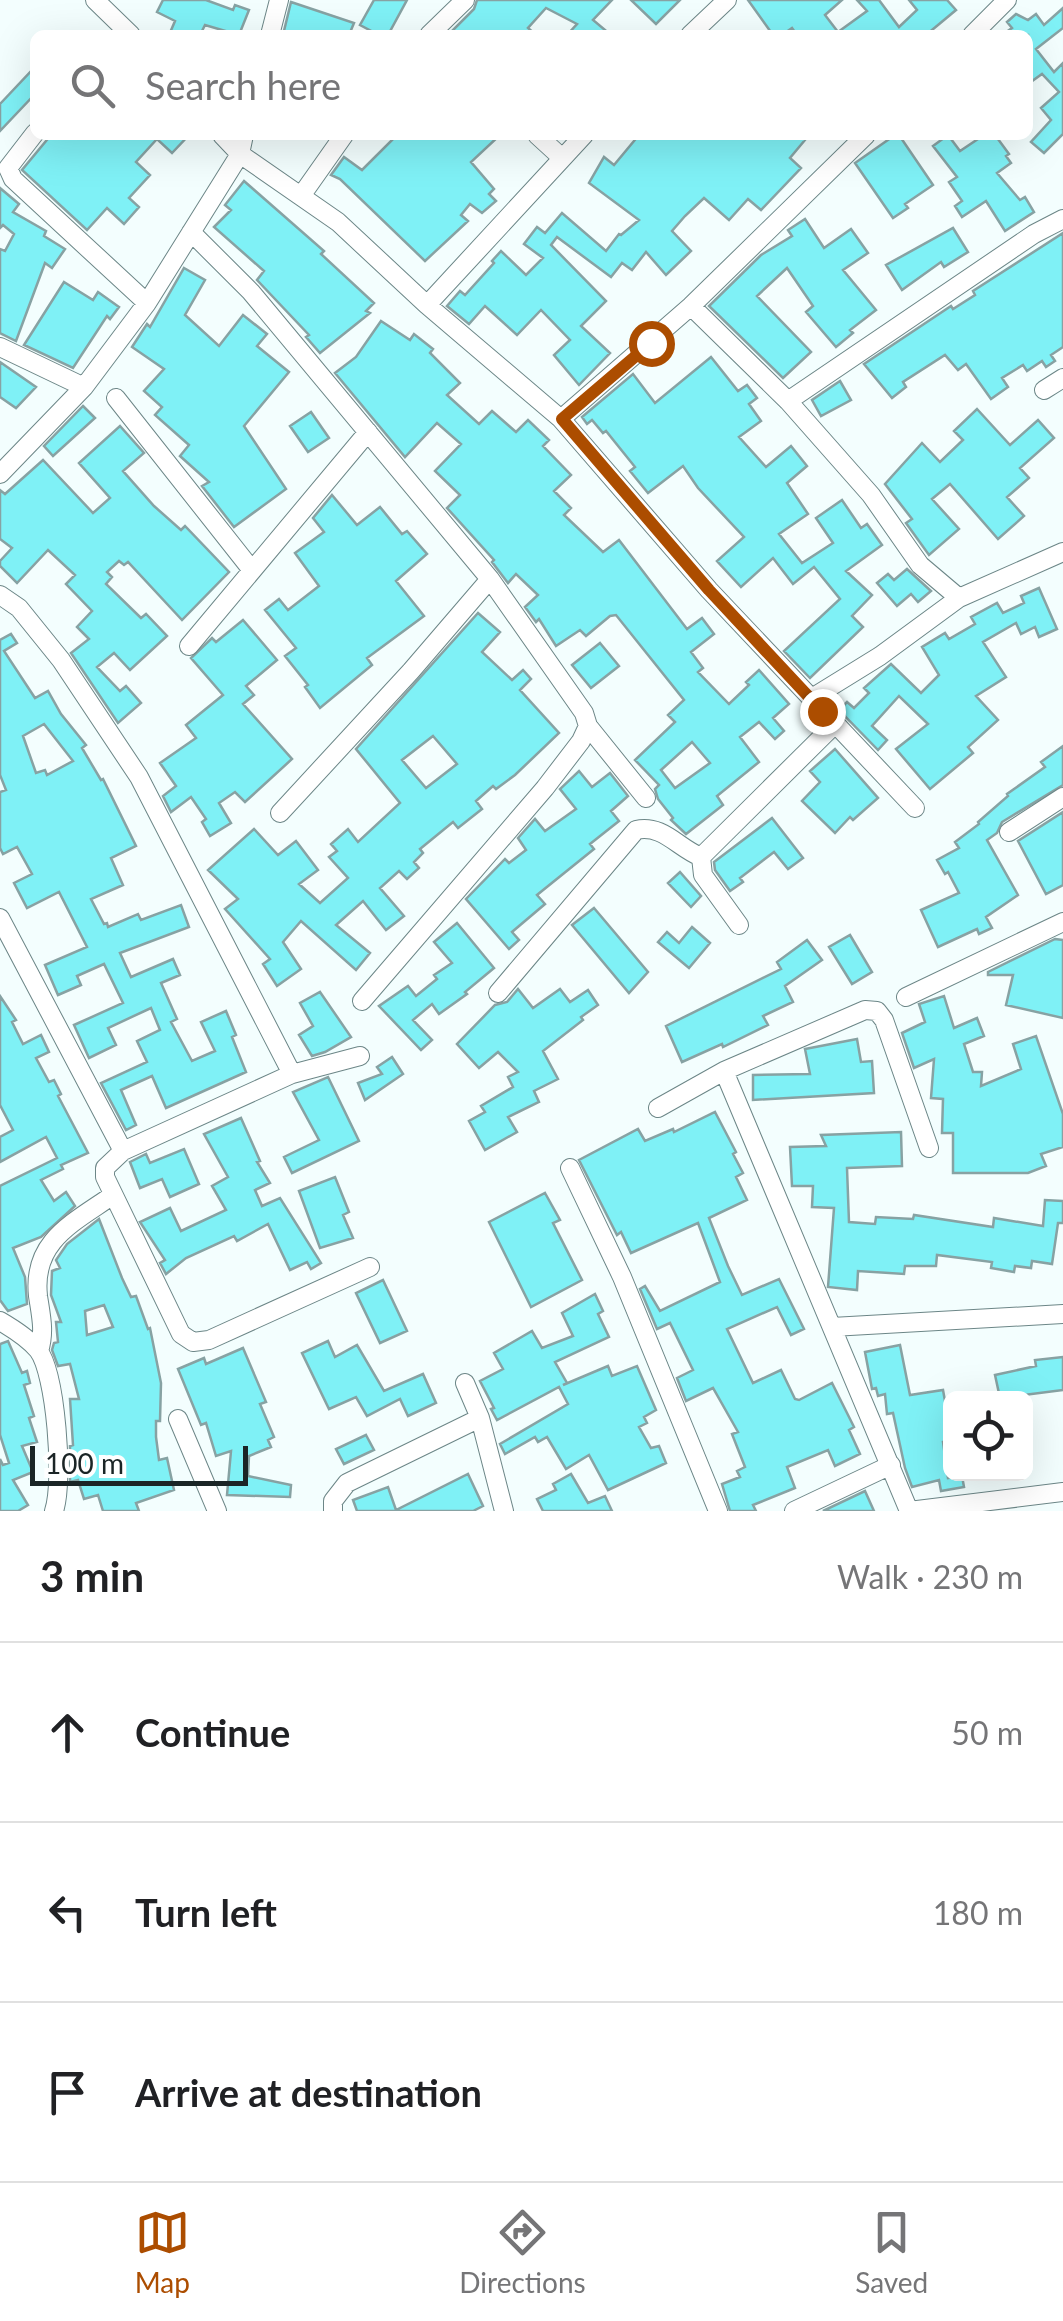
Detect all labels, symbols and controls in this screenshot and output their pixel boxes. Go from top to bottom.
search box [30,30,1033,140]
icon: search [65,58,120,113]
text: Search here [145,62,341,108]
route start [629,321,675,367]
route end [800,689,846,735]
map controls [943,1391,1033,1481]
button: locate [943,1391,1033,1481]
scale bar [30,1441,248,1486]
text: 100 m [45,1446,124,1480]
text: 3 min [40,1551,144,1601]
text: Walk · 230 m [837,1557,1023,1596]
icon: ahead [40,1705,95,1760]
text: Continue [135,1709,290,1755]
text: 50 m [951,1713,1023,1752]
icon: left [40,1885,95,1940]
text: Turn left [135,1889,277,1935]
text: 180 m [933,1893,1023,1932]
icon: arrive [40,2065,95,2120]
text: Arrive at destination [135,2069,482,2115]
tab: Map [135,2205,190,2299]
tab: Directions [459,2205,586,2299]
tab: Saved [855,2205,928,2299]

